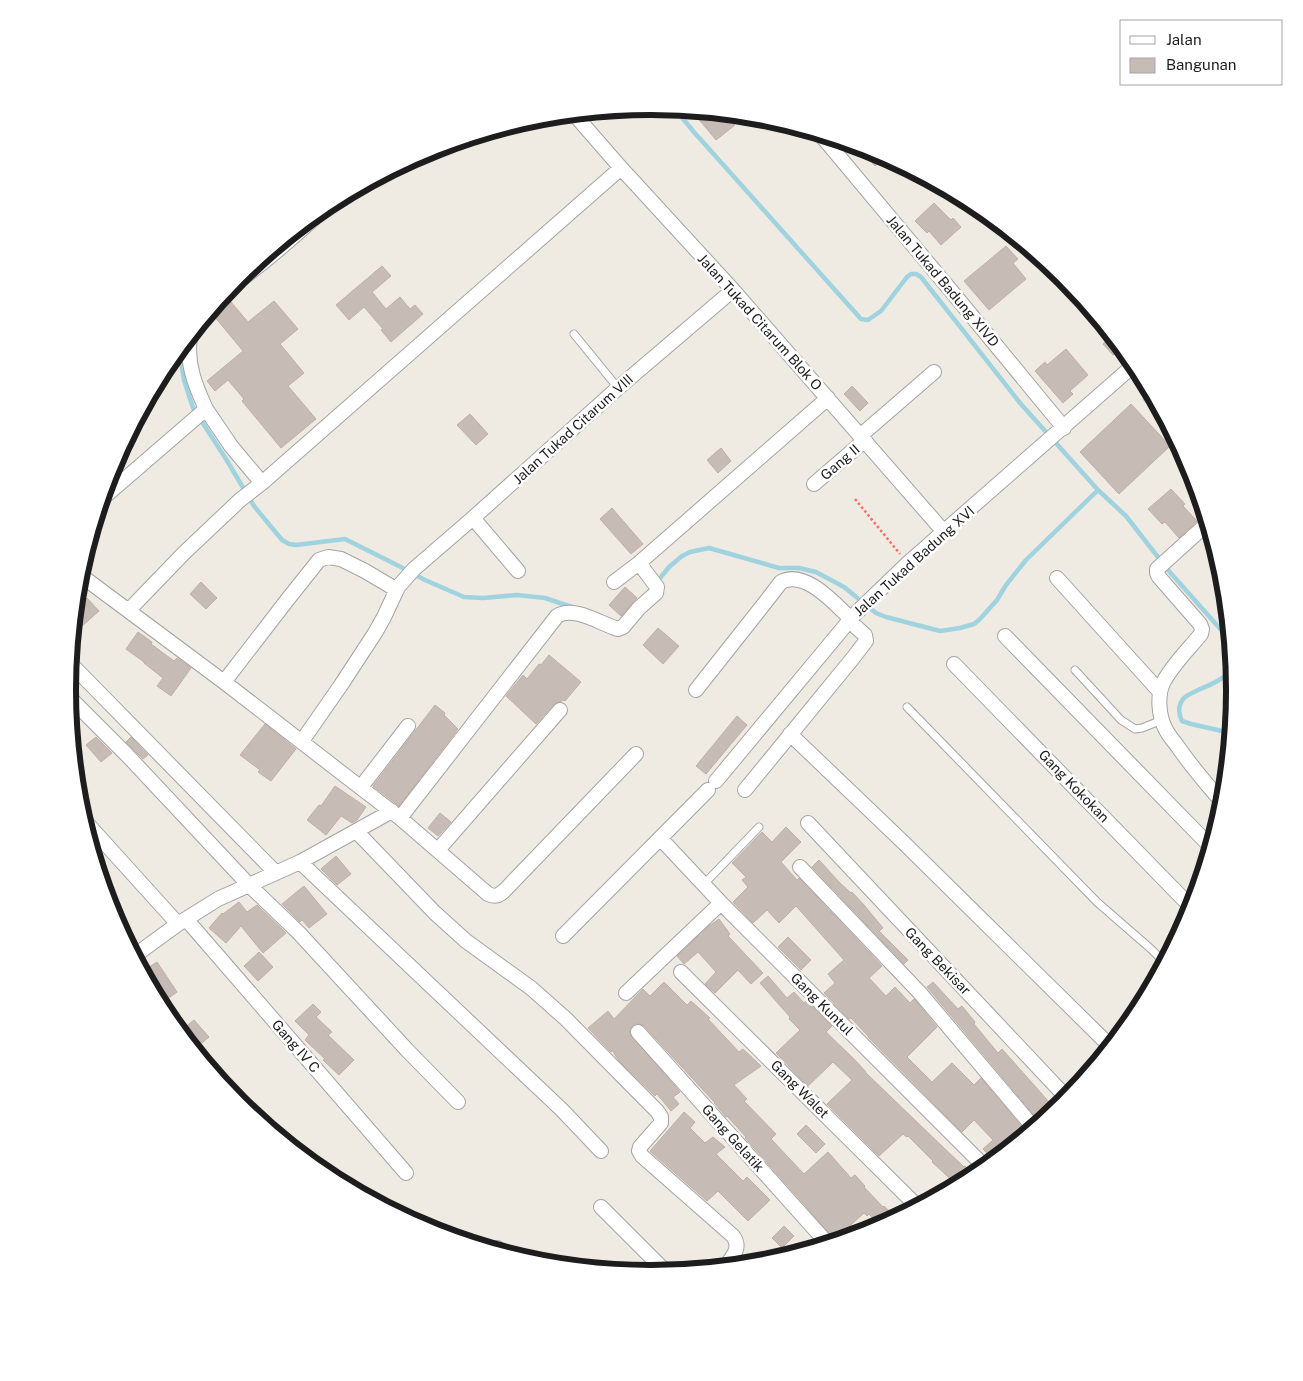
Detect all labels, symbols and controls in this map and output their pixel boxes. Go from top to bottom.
legend [1120,20,1283,85]
text: Jalan [1166,31,1202,48]
text: Bangunan [1166,56,1237,73]
street label: Jalan Tukad Badung XIVD [883,212,1003,350]
street label: Jalan Tukad Citarum Blok O [695,251,825,393]
street label: Jalan Tukad Citarum VIII [510,371,636,487]
street label: Gang II [817,441,863,483]
street label: Jalan Tukad Badung XVI [851,503,977,619]
street label: Gang Kokokan [1036,747,1112,825]
street label: Gang Bekisar [902,924,974,998]
street label: Gang Kuntul [788,970,856,1038]
street label: Gang IV C [269,1016,323,1076]
street label: Gang Walet [768,1057,832,1121]
street label: Gang Gelatik [699,1101,767,1175]

